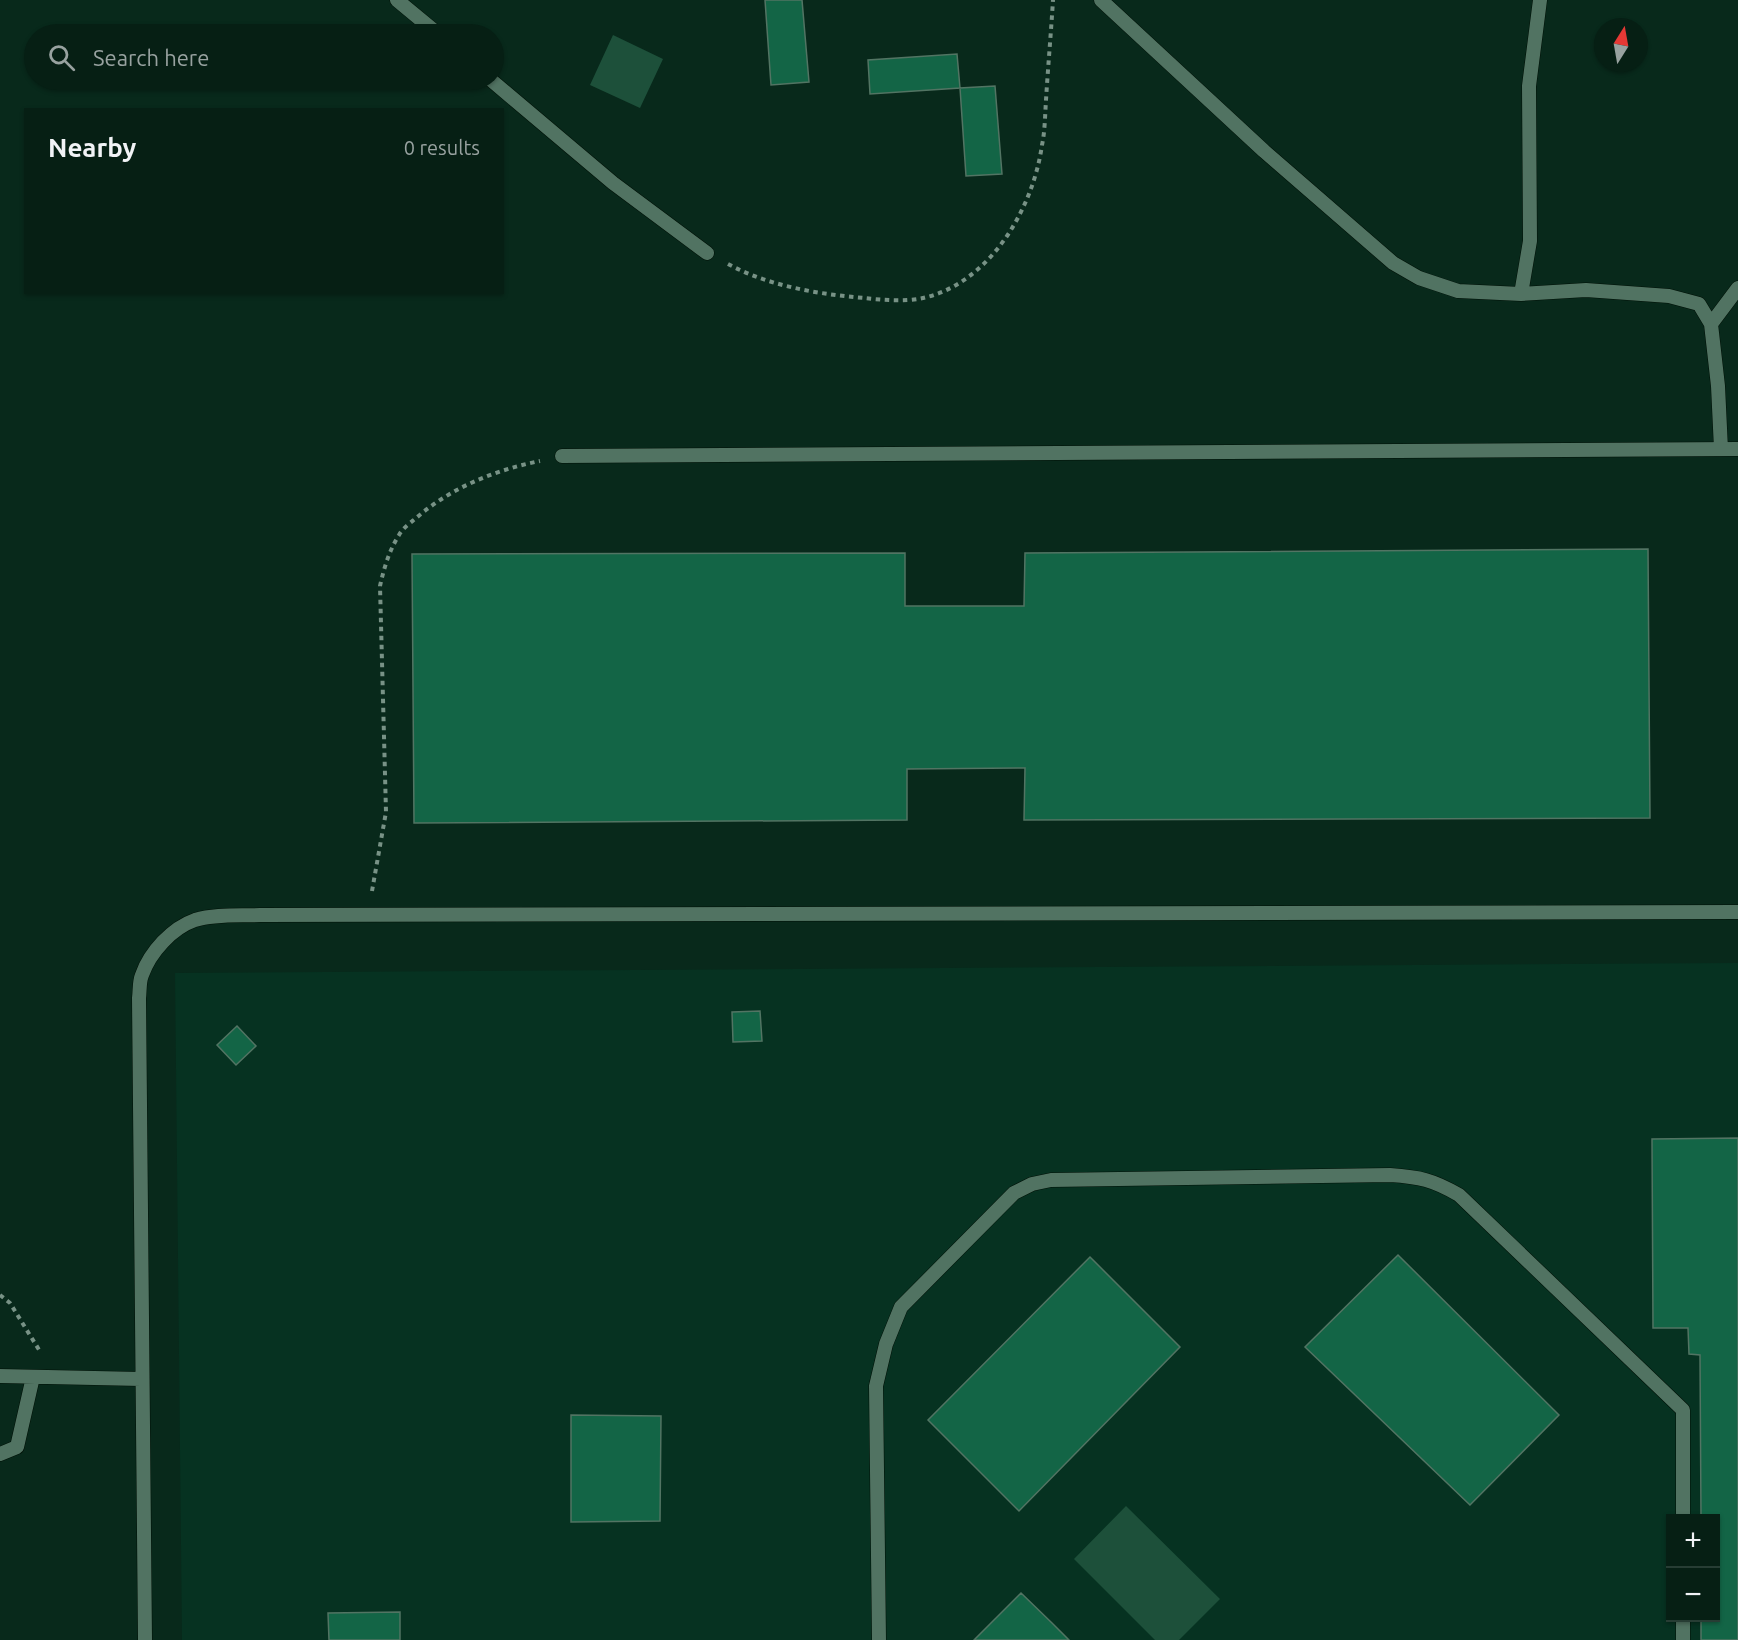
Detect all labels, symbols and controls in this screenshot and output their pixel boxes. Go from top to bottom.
north arrow [1594,18,1648,72]
search box [24,24,504,90]
icon: search [45,41,78,74]
text: Search here [93,45,209,70]
text: Nearby [48,133,136,162]
text: 0 results [404,136,480,159]
map controls [1666,1514,1720,1622]
button: + [1666,1514,1720,1568]
button: − [1666,1568,1720,1622]

